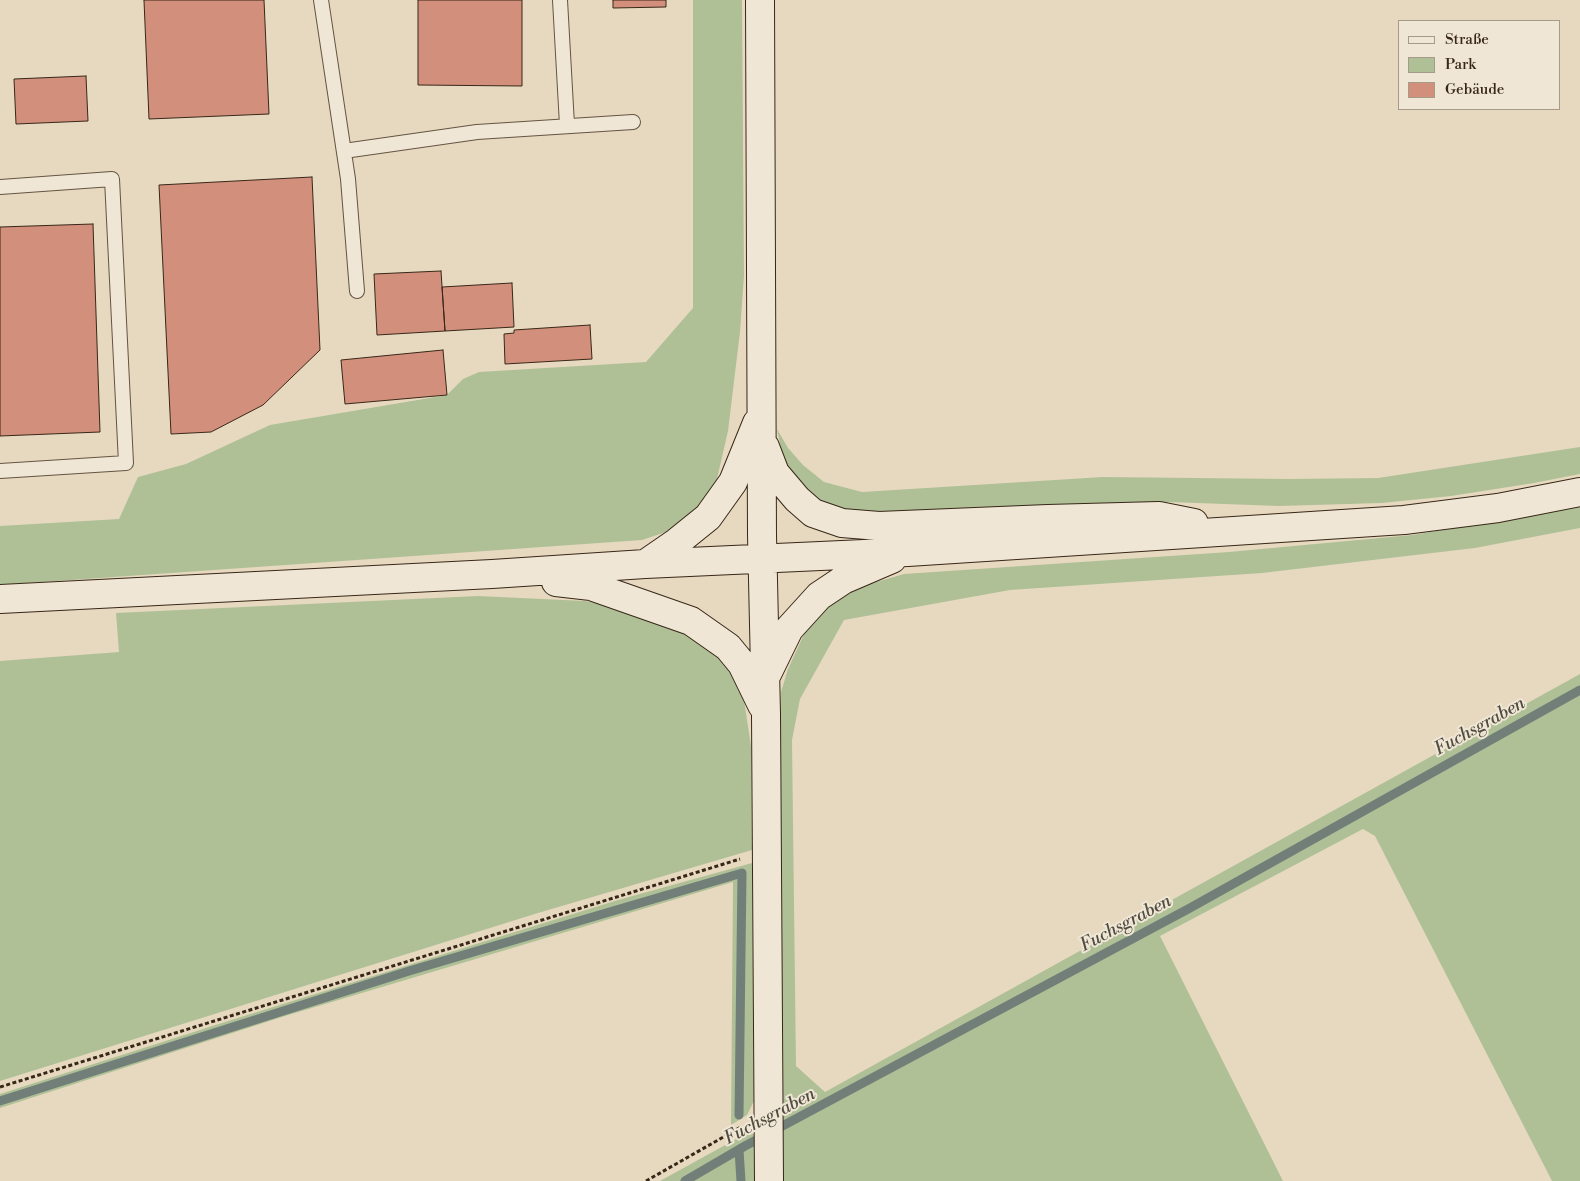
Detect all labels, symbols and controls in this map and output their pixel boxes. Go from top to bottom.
legend [1398,20,1560,110]
text: Straße [1445,30,1489,49]
text: Park [1445,55,1476,74]
text: Gebäude [1445,80,1504,99]
water label: Fuchsgraben [1431,693,1529,761]
water label: Fuchsgraben [1077,891,1175,957]
water label: Fuchsgraben [721,1084,819,1150]

